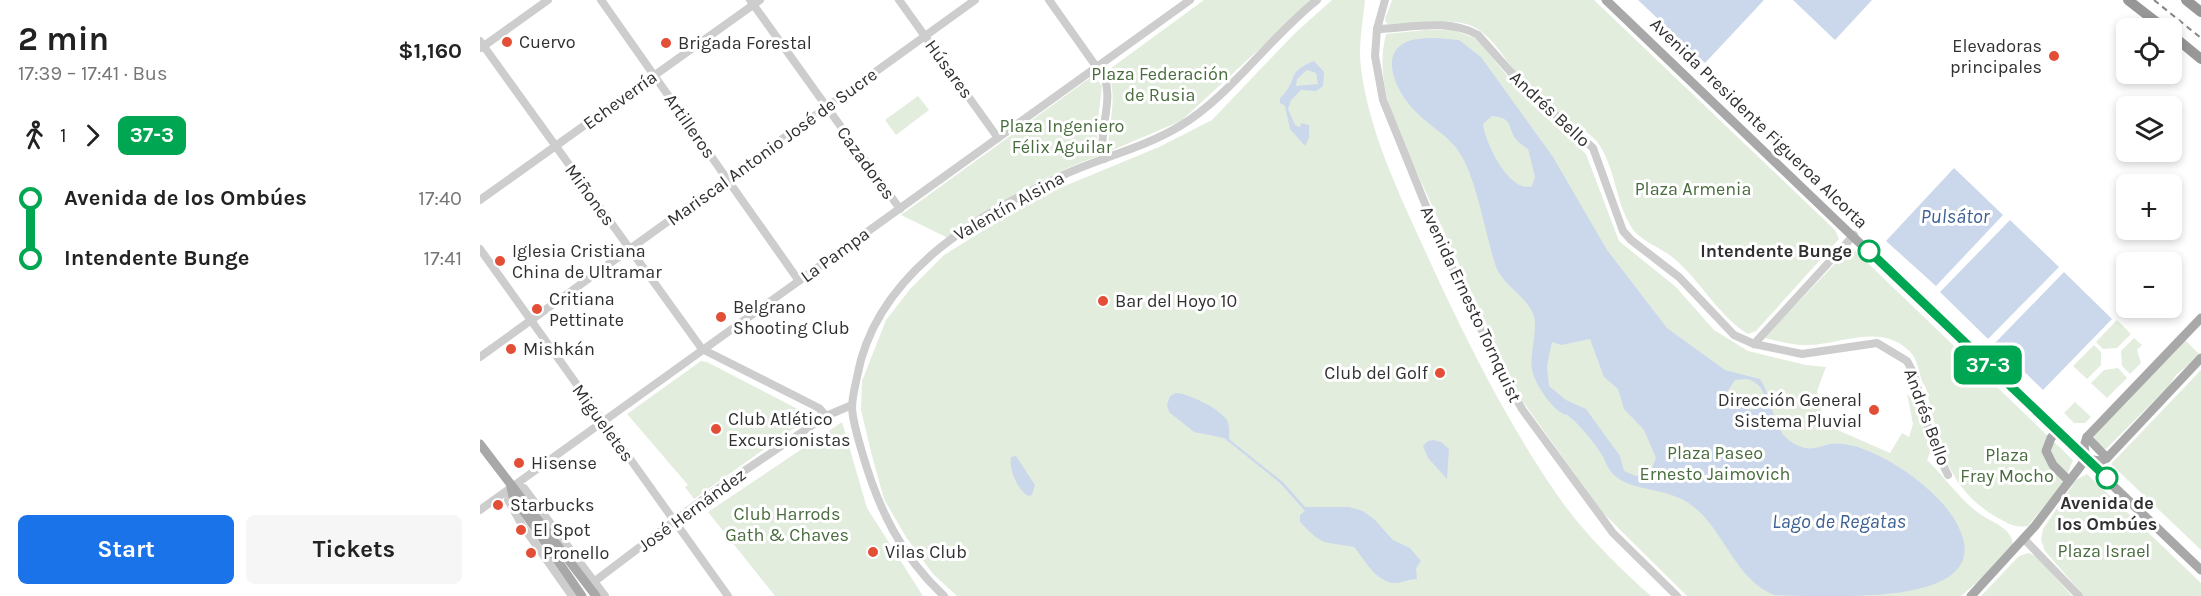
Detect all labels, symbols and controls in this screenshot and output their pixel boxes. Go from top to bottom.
street label: Avenida Presidente Figueroa Alcorta [1646,13,1872,233]
map controls [2116,18,2182,318]
button: locate [2116,18,2182,84]
text: 2 min [18,20,109,58]
place label: Cuervo [519,31,576,53]
place label: Brigada Forestal [678,32,812,54]
marker: Cuervo [500,35,514,49]
street label: Húsares [920,35,978,103]
place label: Elevadoras principales [1950,35,2042,78]
marker: Brigada Forestal [659,36,673,50]
text: $1,160 [398,38,462,64]
marker: Elevadoras principales [2047,49,2061,63]
text: 17:39 – 17:41 · Bus [18,62,167,85]
street label: Mariscal Antonio José de Sucre [663,63,881,231]
park label: Plaza Federación de Rusia [1091,63,1229,106]
street label: Echeverría [579,66,661,134]
street label: Andrés Bello [1505,66,1595,152]
street label: Artilleros [660,89,720,163]
button: layers [2116,96,2182,162]
park label: Plaza Ingeniero Félix Aguilar [1000,115,1124,158]
icon: walk [18,119,51,152]
icon: forward [76,119,109,152]
street label: Cazadores [832,122,900,204]
text: 37-3 [130,123,174,147]
text: 1 [60,124,67,147]
street label: Miñones [560,160,620,230]
street label: Valentín Alsina [950,167,1068,245]
button: + [2116,174,2182,240]
park label: Plaza Armenia [1635,178,1751,200]
text: Avenida de los Ombúes [64,185,307,211]
text: 17:40 [418,187,462,210]
street label: Avenida Ernesto Tornquist [1416,202,1526,406]
water label: Pulsátor [1921,205,1991,228]
street label: La Pampa [796,223,874,287]
place label: Iglesia Cristiana China de Ultramar [512,240,662,283]
place label: Intendente Bunge [1700,240,1852,262]
marker: Intendente Bunge [1858,240,1880,262]
text: Intendente Bunge [64,245,249,271]
text: 17:41 [424,247,462,270]
button: − [2116,252,2182,318]
marker: Iglesia Cristiana China de Ultramar [493,254,507,268]
place label: Critiana Pettinate [549,288,624,331]
place label: Bar del Hoyo 10 [1115,290,1237,312]
marker: Bar del Hoyo 10 [1096,294,1110,308]
place label: Belgrano Shooting Club [733,296,850,339]
marker: Critiana Pettinate [530,302,544,316]
marker: Belgrano Shooting Club [714,310,728,324]
place label: Mishkán [523,338,595,360]
marker: Mishkán [504,342,518,356]
line badge: 37-3 [1946,346,2030,385]
text: 37-3 [1966,353,2010,377]
place label: Club del Golf [1324,362,1429,384]
street label: Andrés Bello [1899,365,1955,469]
marker: Club del Golf [1433,366,1447,380]
street label: Migueletes [567,380,639,466]
place label: Dirección General Sistema Pluvial [1718,389,1862,432]
marker: Dirección General Sistema Pluvial [1867,403,1881,417]
place label: Club Atlético Excursionistas [728,408,851,451]
marker: Club Atlético Excursionistas [709,422,723,436]
park label: Plaza Paseo Ernesto Jaimovich [1640,442,1790,485]
park label: Plaza Fray Mocho [1960,444,2054,487]
place label: Hisense [531,452,597,474]
marker: Hisense [512,456,526,470]
street label: José Hernández [634,463,750,557]
marker: Avenida de los Ombúes [2096,467,2118,489]
place label: Avenida de los Ombúes [2057,492,2157,535]
place label: Starbucks [510,494,595,516]
marker: Starbucks [491,498,505,512]
park label: Club Harrods Gath & Chaves [725,503,849,546]
water label: Lago de Regatas [1772,510,1906,533]
button: Start [18,515,234,584]
button: Tickets [246,515,462,584]
place label: El Spot [533,519,591,541]
marker: El Spot [514,523,528,537]
park label: Plaza Israel [2058,540,2150,562]
place label: Vilas Club [885,541,967,563]
place label: Pronello [543,542,609,564]
marker: Vilas Club [866,545,880,559]
marker: Pronello [524,546,538,560]

